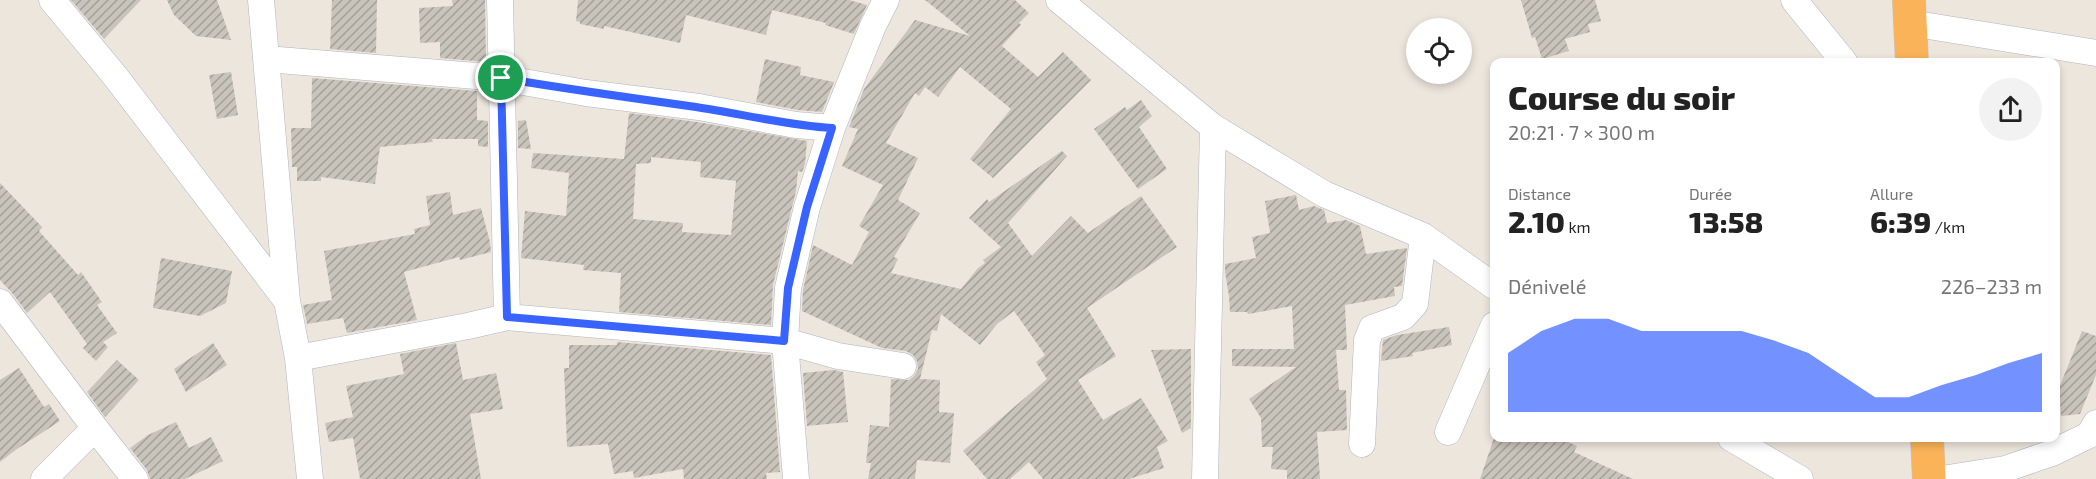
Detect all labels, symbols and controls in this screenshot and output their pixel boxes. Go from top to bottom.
map controls [1406,18,1472,84]
button: locate [1406,18,1472,84]
pin [475,52,526,103]
icon: arrive [484,61,517,94]
text: Course du soir [1508,77,1735,117]
button: share [1979,78,2042,141]
text: 20:21 · 7 × 300 m [1508,120,1655,144]
text: Distance [1508,184,1571,203]
text: Durée [1689,184,1732,203]
text: Allure [1870,184,1913,203]
text: 2.10 [1508,203,1565,239]
text: 13:58 [1689,203,1764,239]
text: 6:39 [1870,203,1931,239]
text: km [1565,217,1591,236]
text: /km [1931,217,1965,236]
text: Dénivelé [1508,274,1587,298]
text: 226–233 m [1941,274,2042,298]

